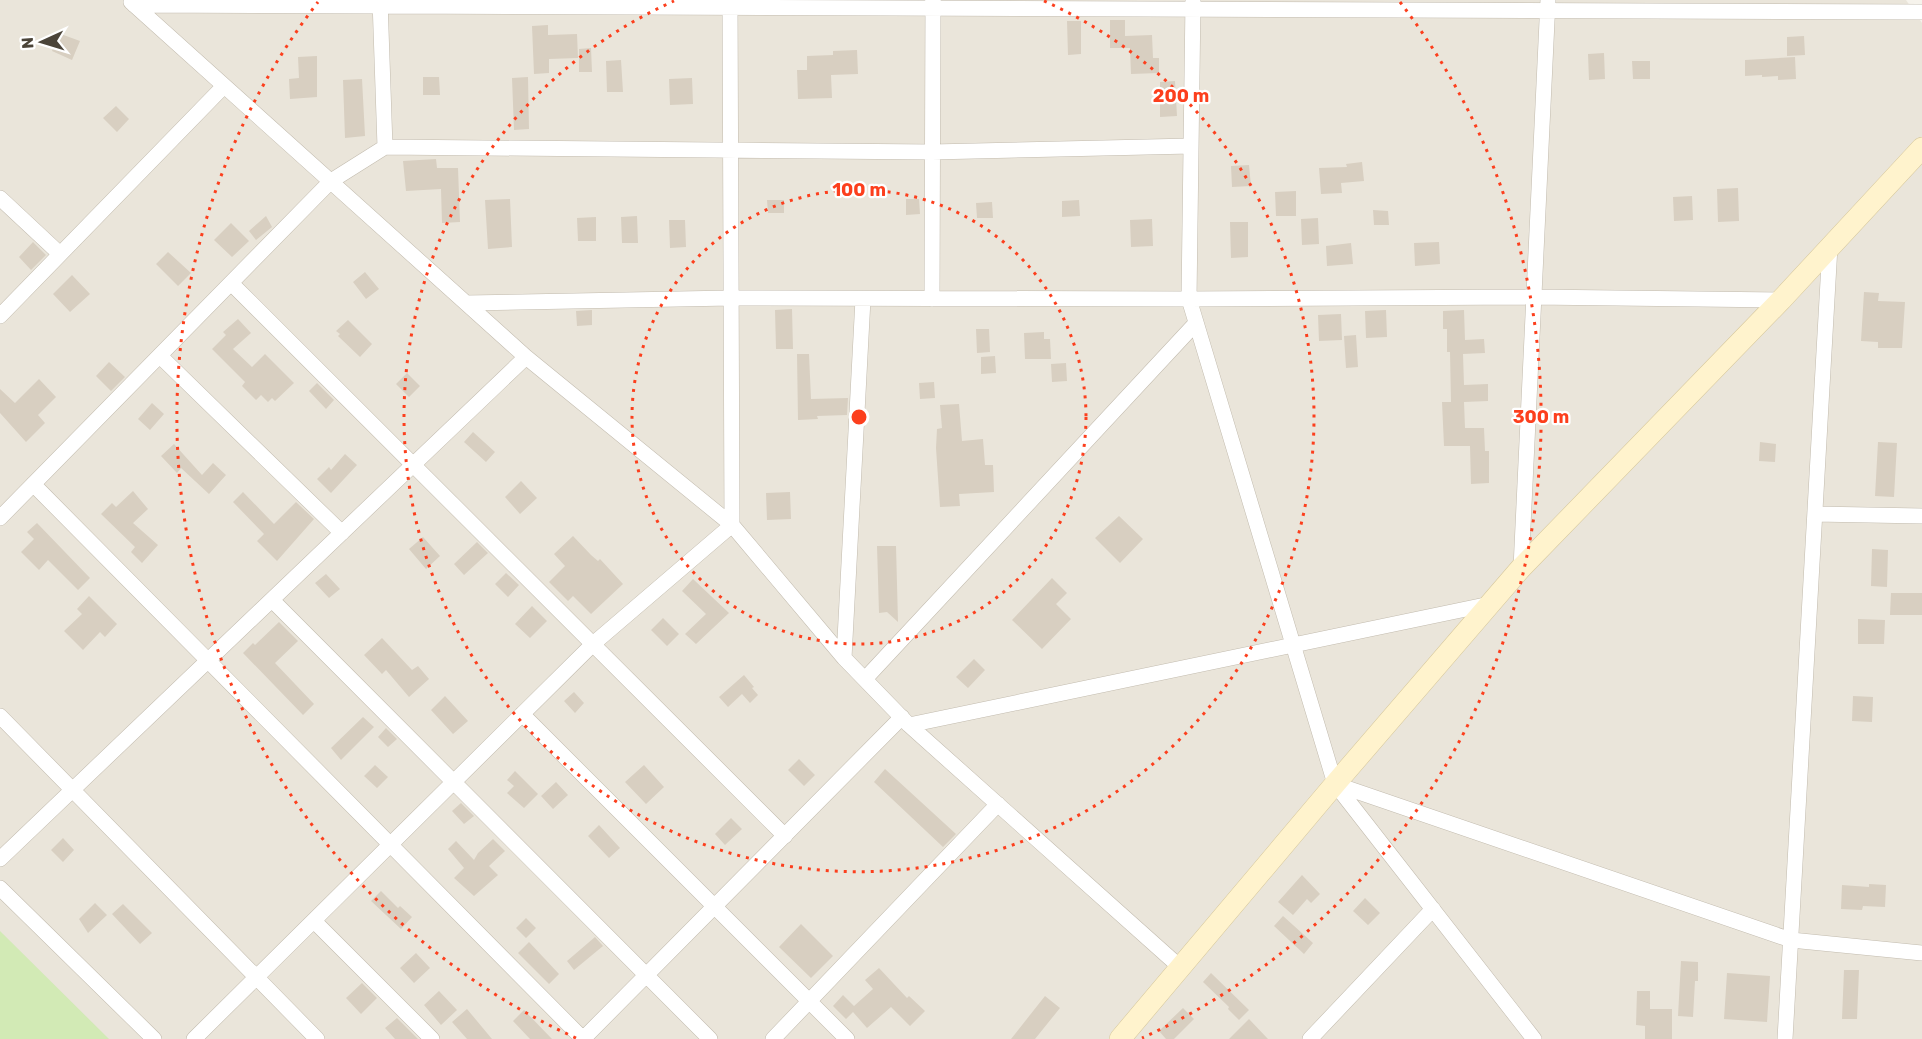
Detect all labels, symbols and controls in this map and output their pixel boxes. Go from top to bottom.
north arrow [12,12,72,72]
text: N [18,37,37,49]
text: 200 m [1153,85,1209,107]
text: 100 m [832,179,886,201]
text: 300 m [1513,406,1569,428]
centre of rings [849,407,869,427]

